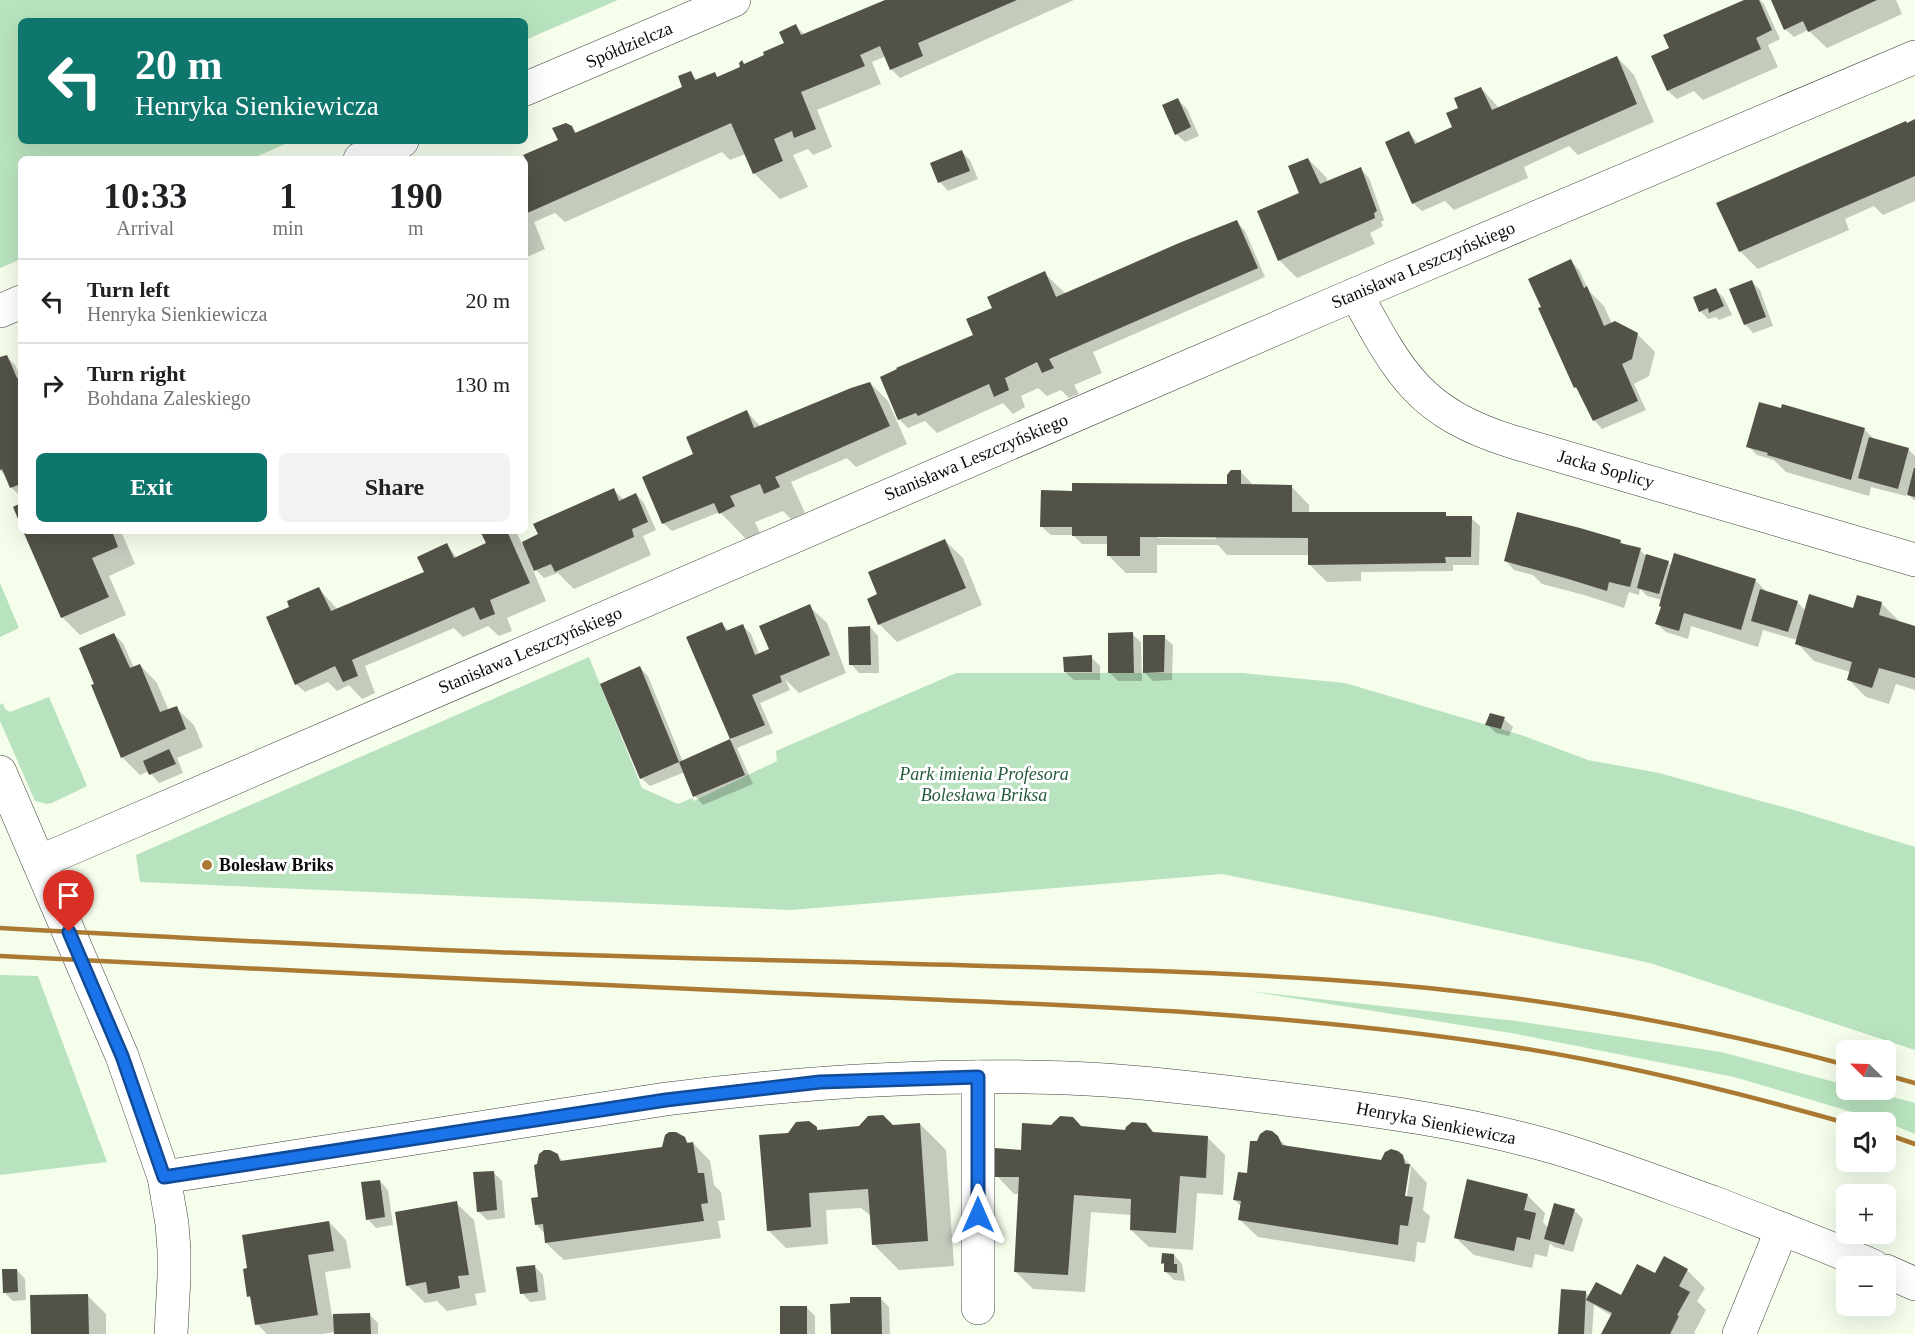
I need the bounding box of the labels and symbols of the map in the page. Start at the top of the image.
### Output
street label: Spółdzielcza [583,18,675,72]
street label: Stanisława Leszczyńskiego [1328,217,1518,313]
street label: Stanisława Leszczyńskiego [881,409,1071,505]
street label: Jacka Soplicy [1555,446,1657,492]
street label: Stanisława Leszczyńskiego [435,602,625,698]
park label: Park imienia Profesora Bolesława Briksa [898,764,1069,805]
place label: Bolesław Briks [219,855,334,875]
marker: Bolesław Briks [200,858,214,872]
pin [43,870,94,932]
north arrow [1836,1040,1896,1100]
street label: Henryka Sienkiewicza [1354,1098,1518,1148]
position arrow [946,1183,1010,1247]

